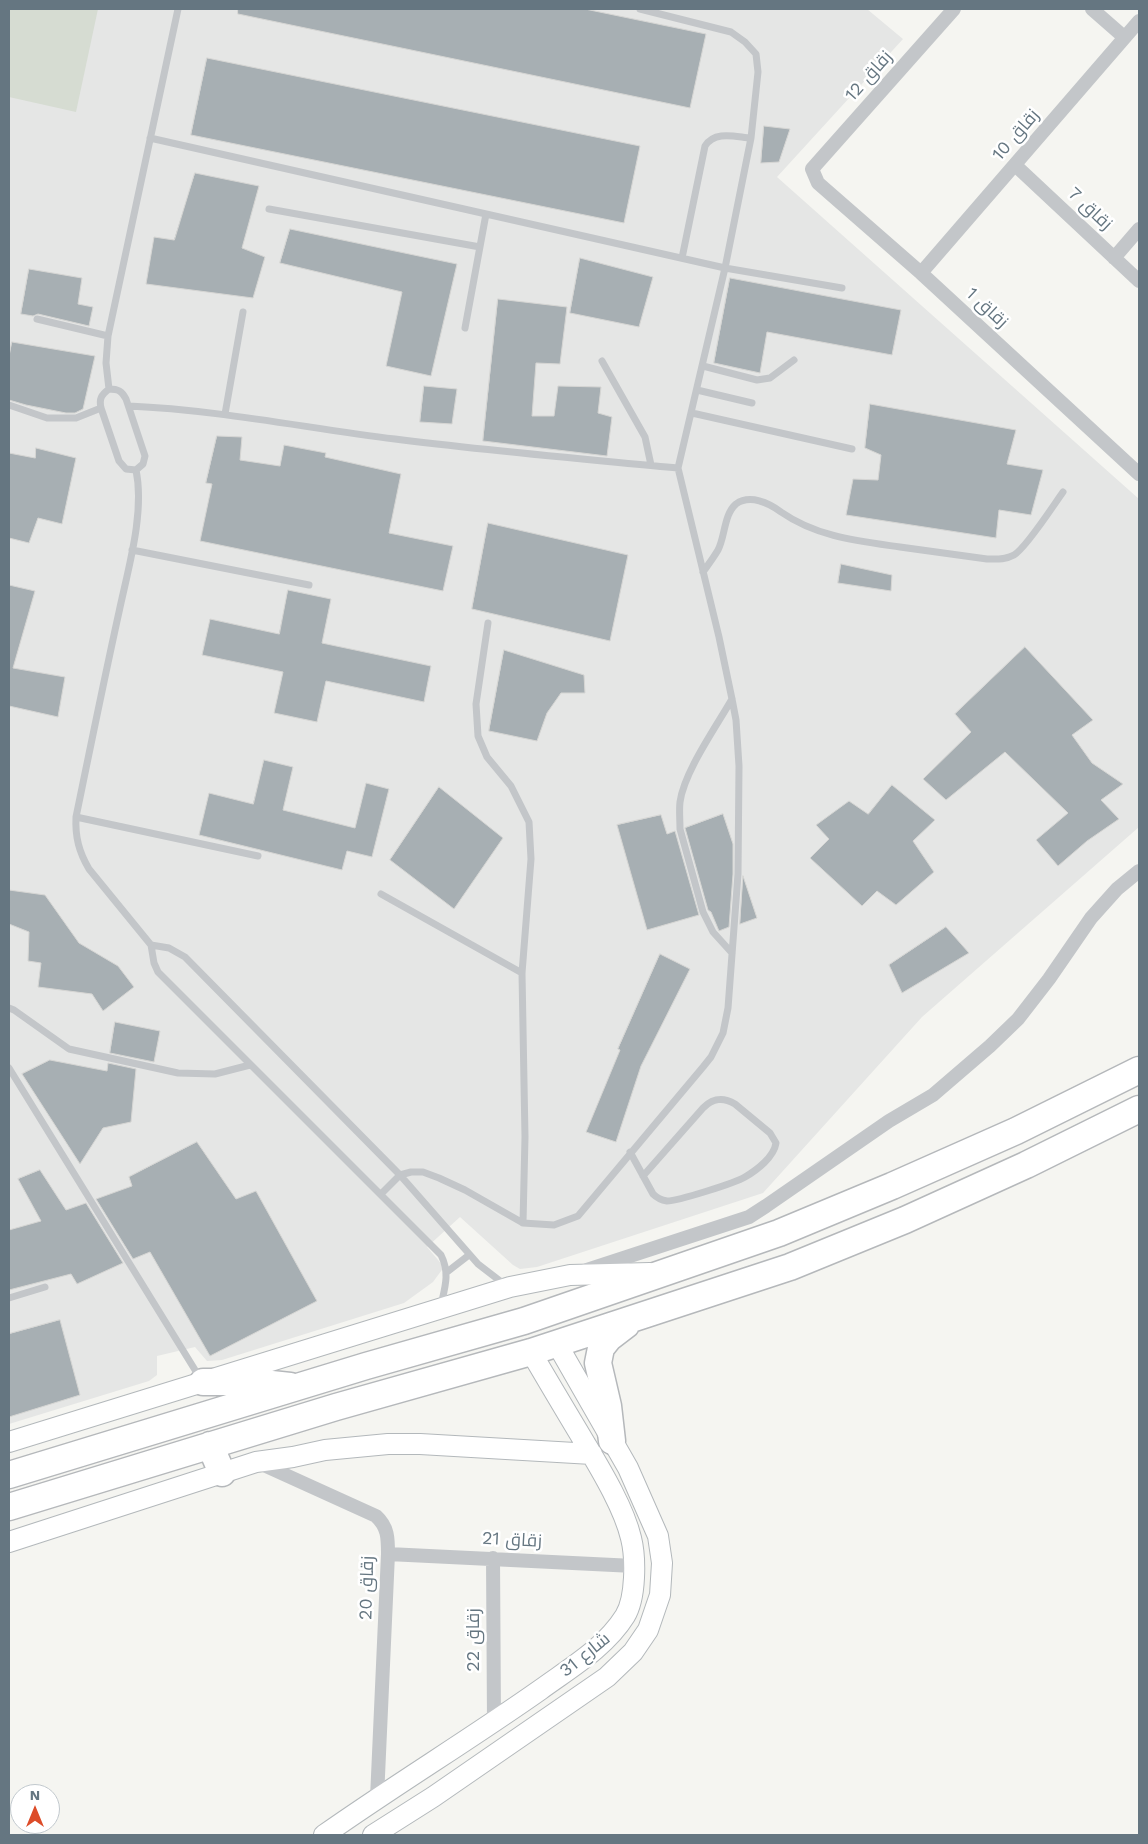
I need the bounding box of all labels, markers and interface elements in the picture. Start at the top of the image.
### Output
street label: زقاق 12 [841,46,897,106]
street label: زقاق 10 [988,105,1044,165]
street label: زقاق 7 [1063,183,1117,235]
street label: زقاق 1 [961,283,1013,333]
street label: زقاق 21 [481,1528,543,1552]
street label: زقاق 20 [355,1555,379,1621]
street label: زقاق 22 [463,1608,485,1672]
street label: شارع 31 [555,1628,615,1682]
north arrow [10,1784,60,1834]
text: N [30,1787,40,1803]

